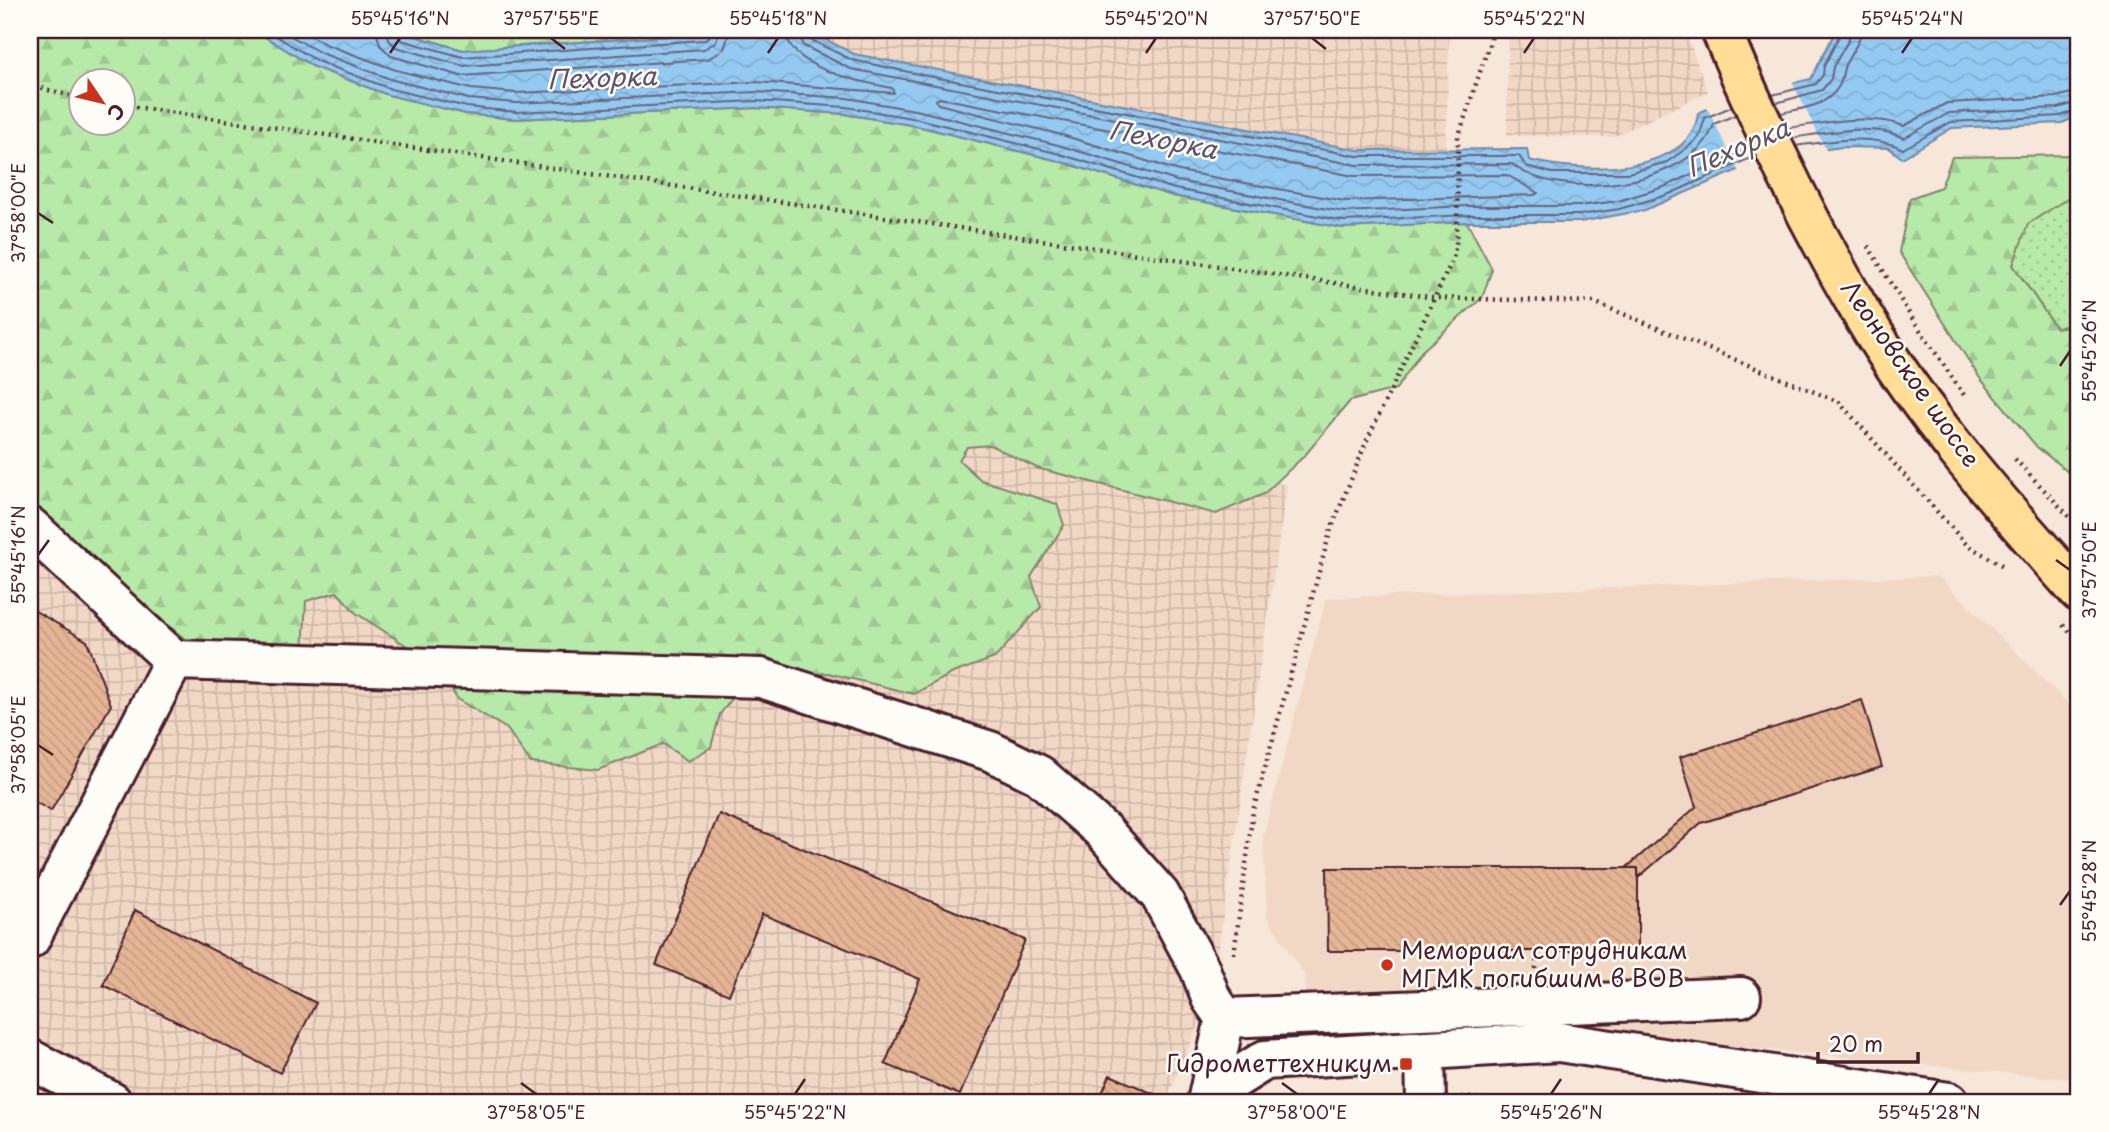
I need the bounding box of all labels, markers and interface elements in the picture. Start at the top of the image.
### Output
text: 55°45'16"N [350,4,450,31]
text: 37°57'55"E [503,4,599,31]
text: 55°45'18"N [729,4,827,31]
text: 55°45'20"N [1104,4,1208,31]
text: 37°57'50"E [1263,4,1361,31]
text: 55°45'22"N [1482,4,1586,31]
text: 55°45'24"N [1860,4,1964,31]
water label: Пехорка [547,55,658,98]
north arrow [66,66,136,136]
text: С [101,98,132,126]
water label: Пехорка [1680,107,1796,186]
water label: Пехорка [1106,109,1221,168]
text: 37°58'00"E [4,163,31,263]
street label: Леоновское шоссе [1833,272,1990,474]
text: 55°45'26"N [2075,299,2102,403]
text: 55°45'16"N [4,505,31,605]
text: 37°57'50"E [2075,521,2102,619]
text: 37°58'05"E [4,696,31,794]
text: 55°45'28"N [2075,839,2102,943]
place label: Мемориал сотрудникам МГМК погибшим в ВОВ [1401,931,1688,995]
marker: Мемориал сотрудникам МГМК погибшим в ВОВ [1379,957,1395,973]
scale bar [1818,1020,1918,1064]
text: 20 m [1829,1027,1883,1059]
place label: Гидрометтехникум [1166,1044,1392,1080]
marker: Гидрометтехникум [1398,1056,1414,1072]
text: 37°58'05"E [487,1098,585,1125]
text: 55°45'22"N [743,1098,847,1125]
text: 37°58'00"E [1247,1098,1347,1125]
text: 55°45'26"N [1499,1098,1603,1125]
text: 55°45'28"N [1877,1098,1981,1125]

